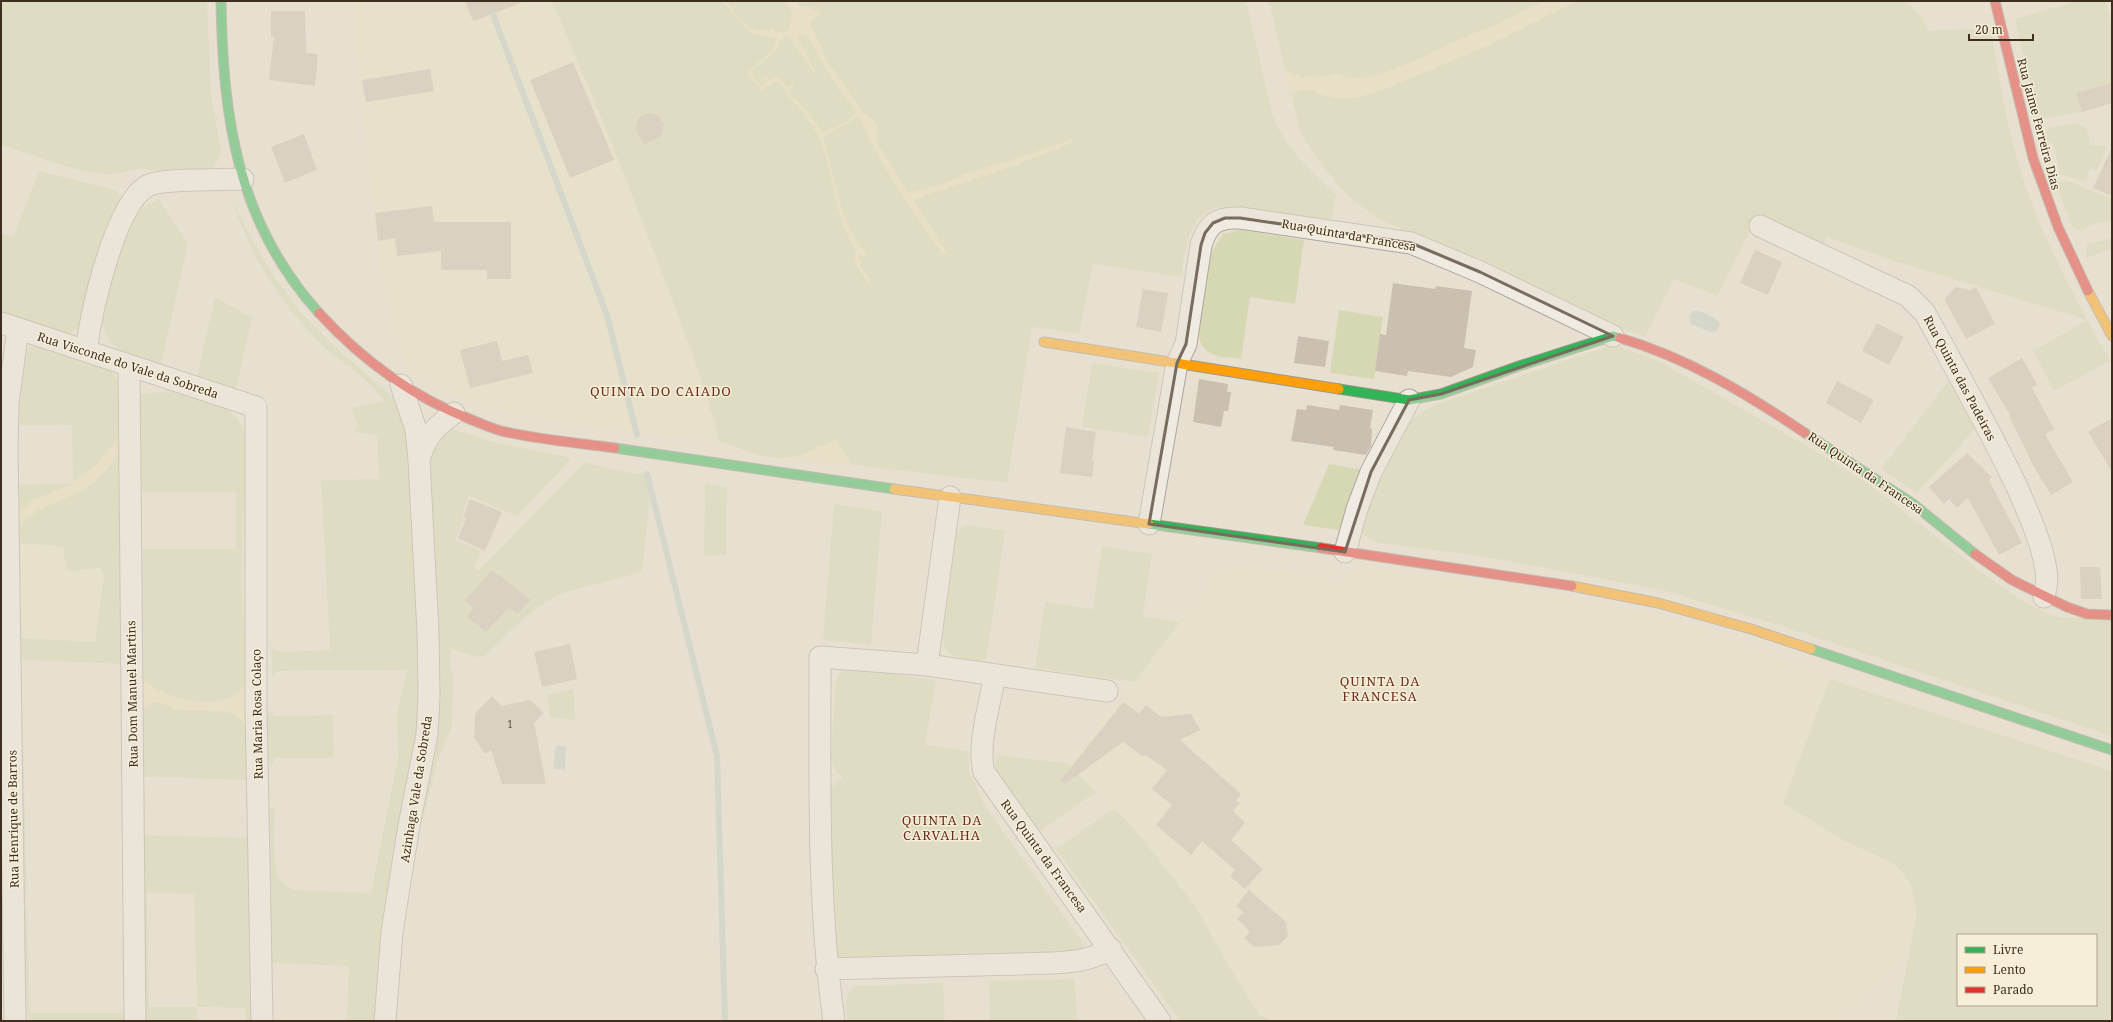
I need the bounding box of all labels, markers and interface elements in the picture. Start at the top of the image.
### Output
scale bar [1969,16,2033,42]
text: 20 m [1975,21,2003,38]
street label: Rua Jaime Ferreira Dias [2013,56,2065,192]
street label: Rua Quinta da Francesa [1280,215,1418,255]
street label: Rua Quinta das Padeiras [1920,312,2000,444]
street label: Rua Visconde do Vale da Sobreda [35,328,221,402]
district label: QUINTA DO CAIADO [590,382,732,400]
street label: Rua Quinta da Francesa [1805,428,1927,518]
street label: Rua Dom Manuel Martins [122,620,142,768]
street label: Rua Maria Rosa Colaço [247,649,267,779]
district label: QUINTA DA FRANCESA [1340,672,1420,705]
street label: Azinhaga Vale da Sobreda [396,714,436,864]
house number: 1 [507,717,513,731]
street label: Rua Henrique de Barros [3,750,23,888]
street label: Rua Quinta da Francesa [997,796,1091,916]
district label: QUINTA DA CARVALHA [902,811,982,844]
legend [1957,934,2097,1006]
text: Livre [1993,941,2023,958]
text: Lento [1993,961,2026,978]
text: Parado [1993,981,2034,998]

